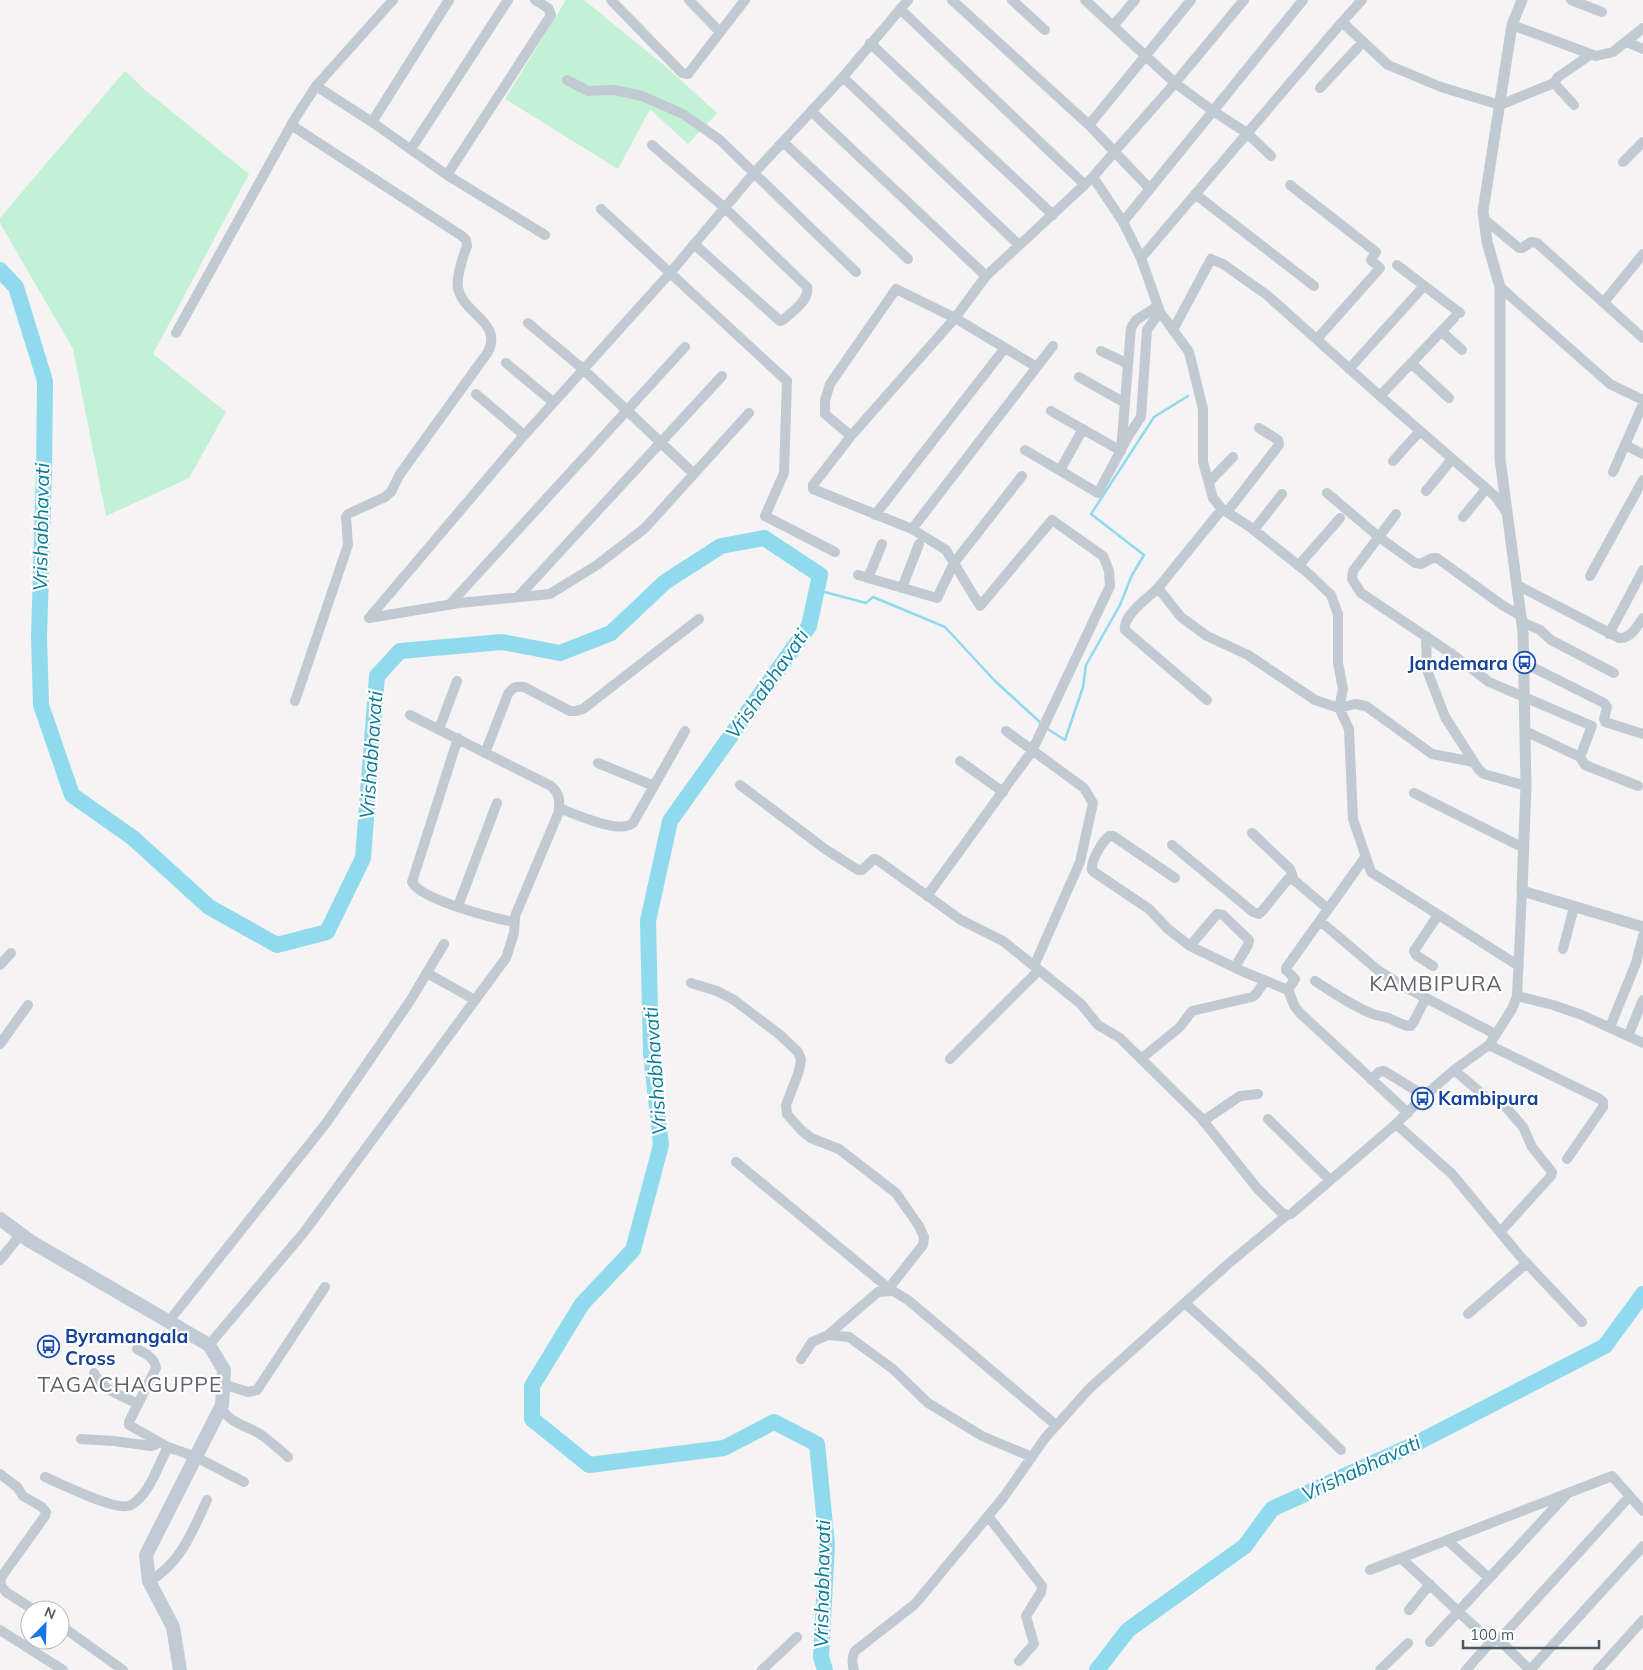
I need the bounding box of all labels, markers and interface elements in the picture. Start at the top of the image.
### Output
water label: Vrishabhavati [27,462,54,591]
water label: Vrishabhavati [720,624,814,743]
place label: Jandemara [1408,651,1508,675]
bus stop icon: Jandemara [1512,651,1536,675]
water label: Vrishabhavati [354,690,387,820]
district label: KAMBIPURA [1369,970,1503,996]
water label: Vrishabhavati [638,1006,671,1136]
bus stop icon: Kambipura [1410,1086,1434,1110]
place label: Kambipura [1438,1086,1539,1110]
place label: Byramangala Cross [65,1324,188,1370]
bus stop icon: Byramangala Cross [37,1335,61,1359]
district label: TAGACHAGUPPE [38,1371,222,1397]
water label: Vrishabhavati [1297,1429,1424,1506]
water label: Vrishabhavati [808,1519,835,1648]
north arrow [20,1600,70,1650]
text: N [42,1603,58,1623]
scale bar [1463,1618,1599,1650]
text: 100 m [1470,1625,1514,1644]

